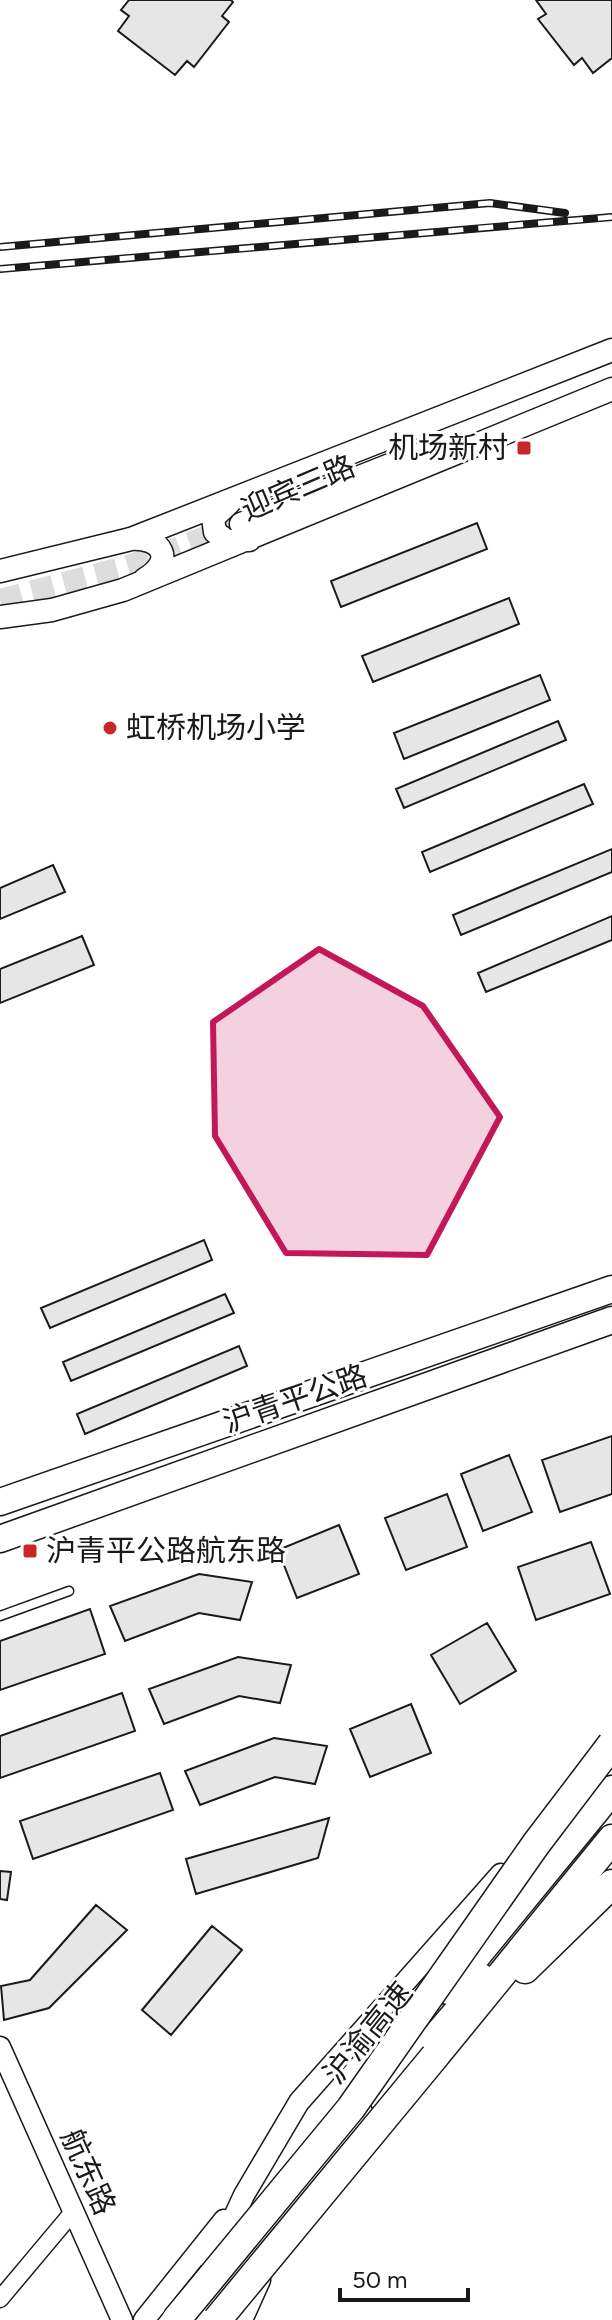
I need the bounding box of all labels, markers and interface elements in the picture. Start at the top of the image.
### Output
place label: 机场新村 [388,429,508,466]
marker: 机场新村 [515,439,533,457]
street label: 迎宾三路 [235,447,360,528]
place label: 虹桥机场小学 [126,709,306,746]
marker: 虹桥机场小学 [101,719,119,737]
street label: 沪青平公路 [218,1357,372,1440]
place label: 沪青平公路航东路 [46,1532,286,1569]
marker: 沪青平公路航东路 [21,1542,39,1560]
street label: 沪渝高速 [315,1974,420,2091]
street label: 航东路 [53,2123,124,2220]
scale bar [340,2252,468,2302]
text: 50 m [352,2265,408,2294]

